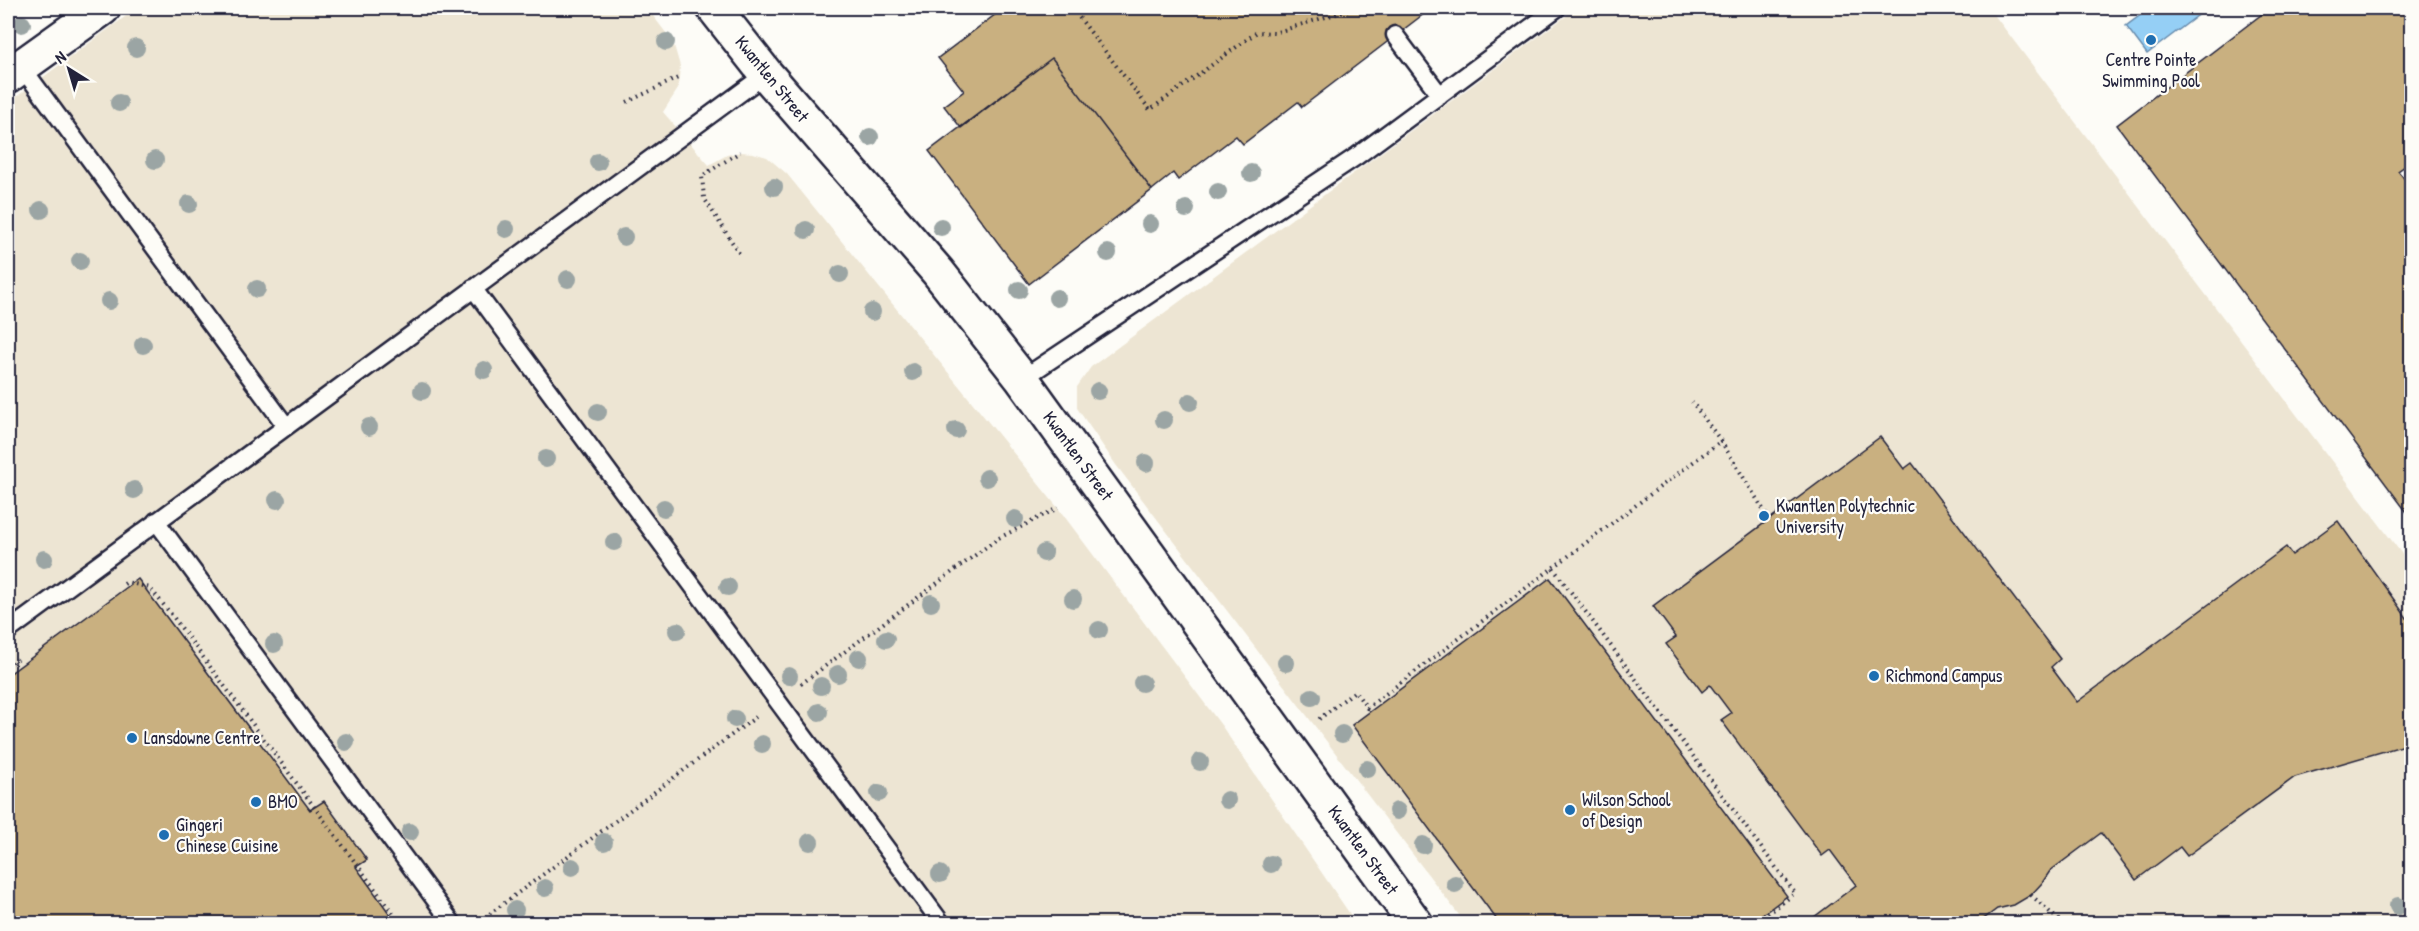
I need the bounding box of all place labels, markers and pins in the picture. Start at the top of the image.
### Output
marker: Centre Pointe Swimming Pool [2144,33,2158,47]
place label: Centre Pointe Swimming Pool [2102,47,2200,93]
place label: Kwantlen Polytechnic University [1776,493,1915,539]
marker: Kwantlen Polytechnic University [1757,509,1771,523]
place label: Richmond Campus [1886,663,2003,688]
marker: Richmond Campus [1867,669,1881,683]
place label: Lansdowne Centre [144,725,260,750]
marker: Lansdowne Centre [125,731,139,745]
place label: Wilson School of Design [1582,787,1671,833]
place label: BMO [268,789,298,814]
marker: BMO [249,795,263,809]
marker: Wilson School of Design [1563,803,1577,817]
place label: Gingeri Chinese Cuisine [176,812,278,858]
marker: Gingeri Chinese Cuisine [157,828,171,842]

